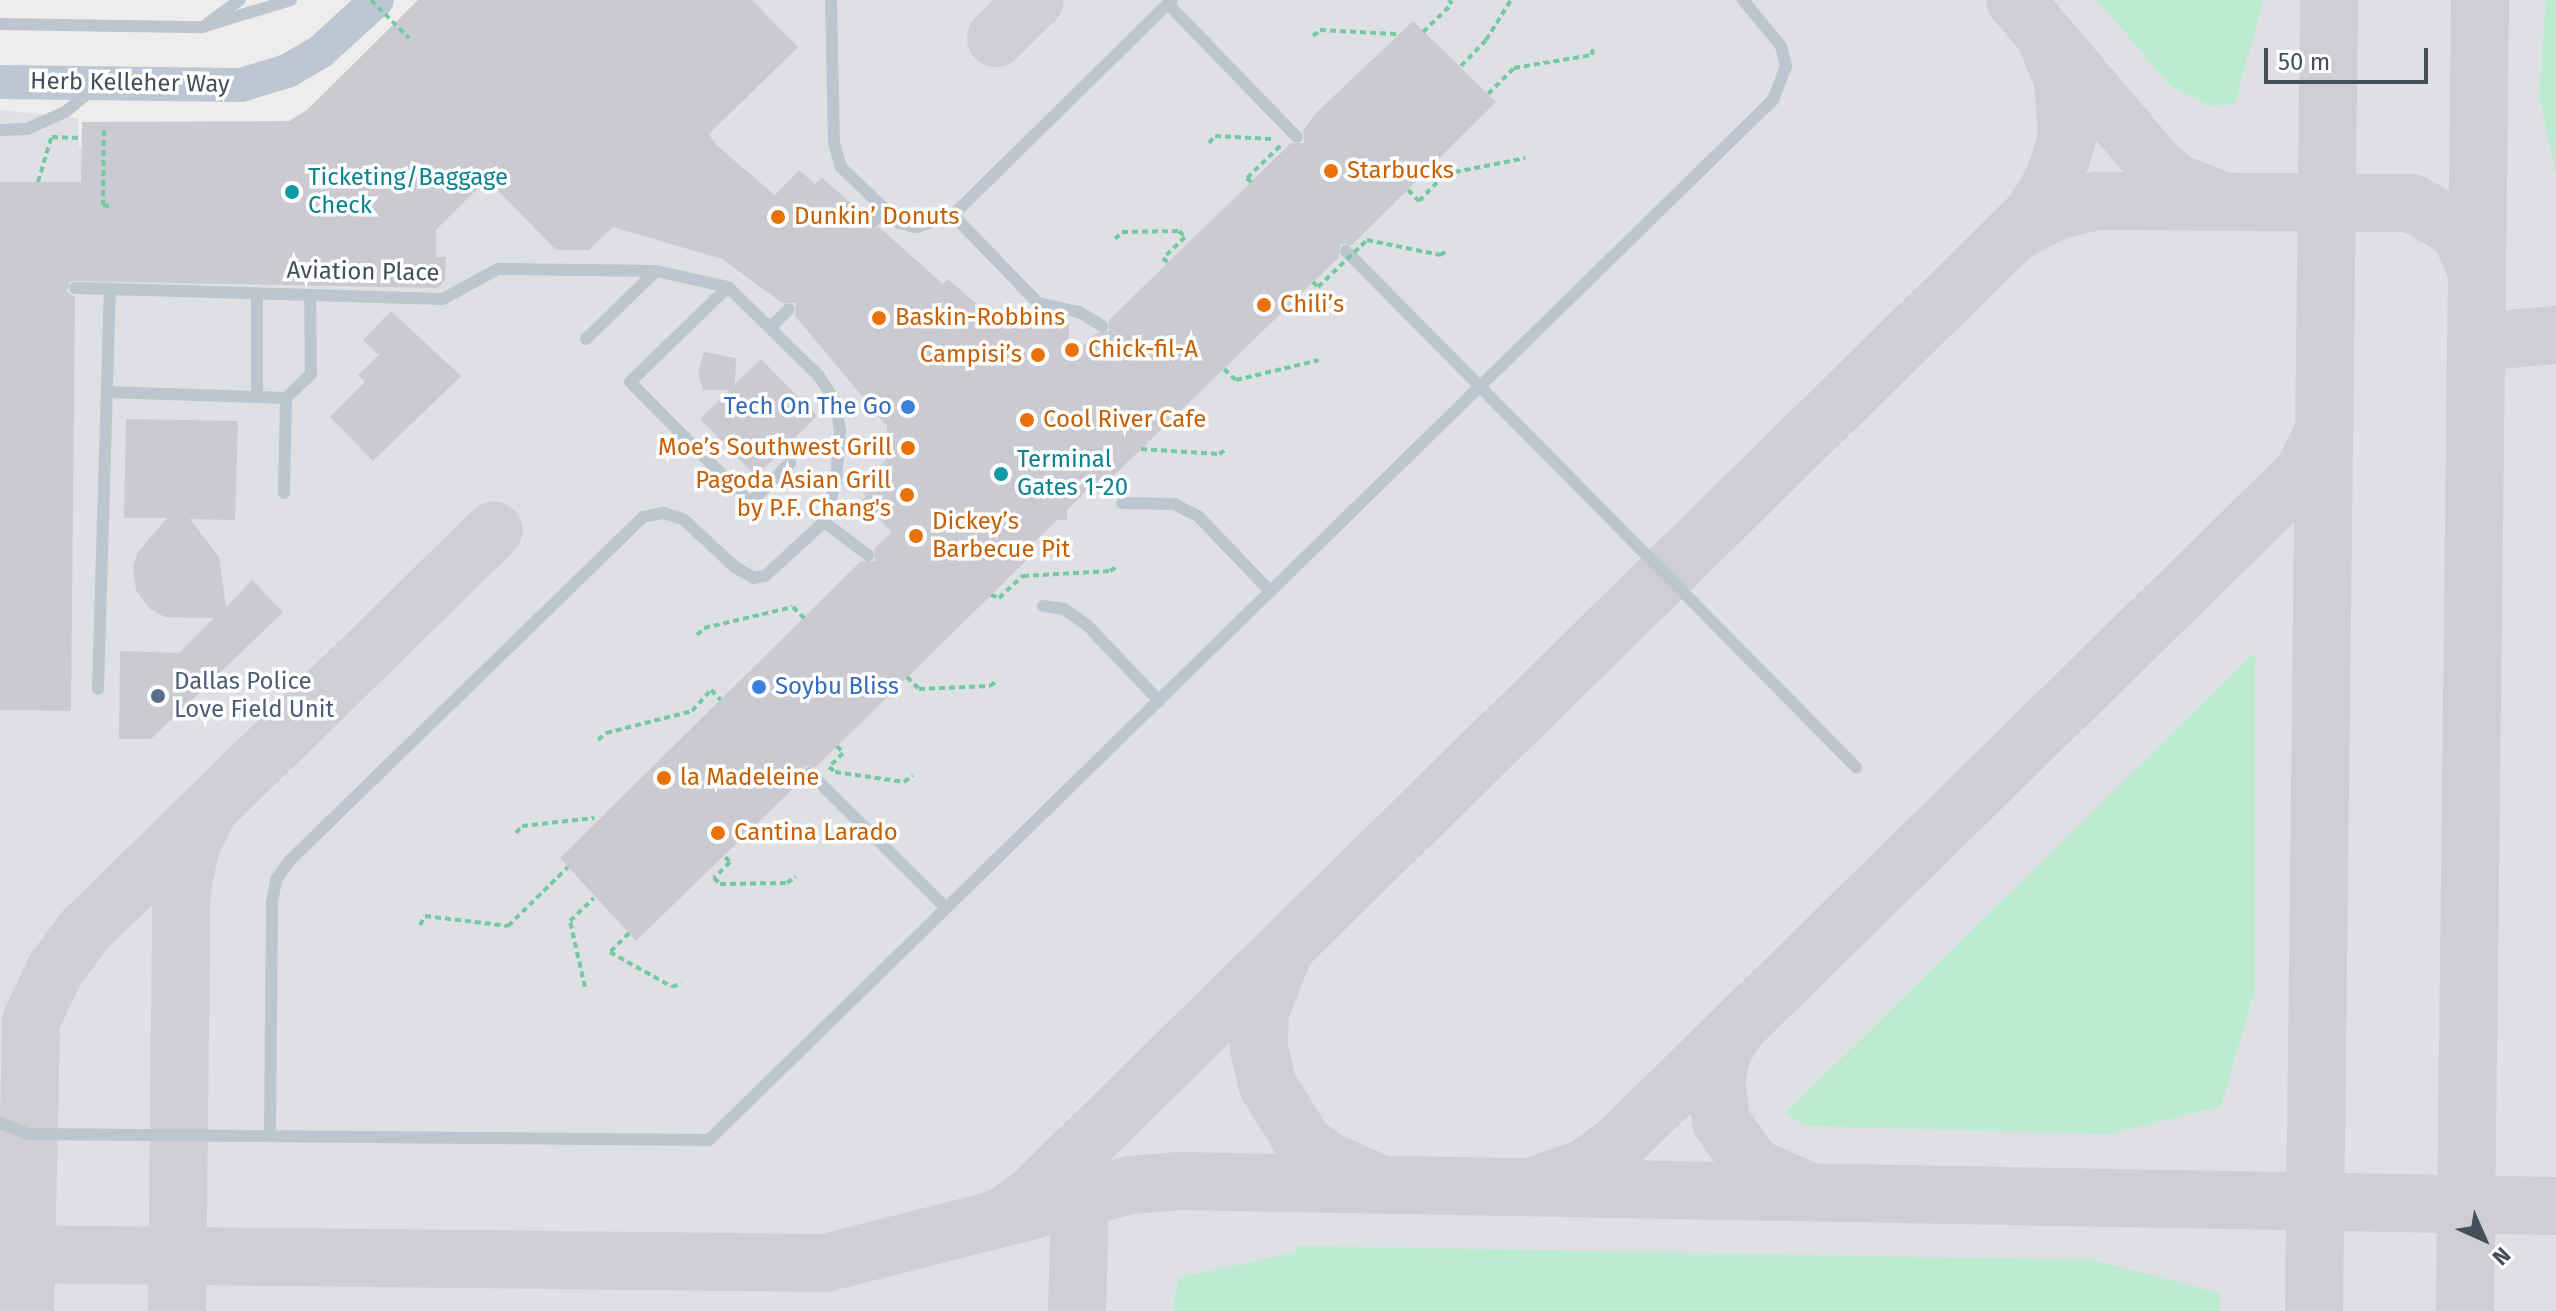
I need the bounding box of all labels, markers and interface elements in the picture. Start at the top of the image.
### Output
scale bar [2268,32,2432,82]
text: 50 m [2278,48,2330,76]
street label: Herb Kelleher Way [30,67,230,99]
place label: Starbucks [1347,157,1454,185]
marker: Starbucks [1322,162,1340,180]
place label: Ticketing/Baggage Check [308,164,508,220]
marker: Ticketing/Baggage Check [283,183,301,201]
place label: Dunkin’ Donuts [794,203,960,231]
marker: Dunkin’ Donuts [769,208,787,226]
street label: Aviation Place [286,256,440,288]
place label: Chili’s [1280,291,1344,319]
marker: Chili’s [1255,296,1273,314]
place label: Baskin-Robbins [895,304,1065,332]
marker: Baskin-Robbins [870,309,888,327]
place label: Chick-fil-A [1088,336,1198,364]
place label: Campisi’s [920,341,1022,369]
marker: Chick-fil-A [1063,341,1081,359]
marker: Campisi’s [1029,346,1047,364]
place label: Tech On The Go [724,393,892,421]
marker: Tech On The Go [899,398,917,416]
place label: Cool River Cafe [1043,406,1206,434]
marker: Cool River Cafe [1018,411,1036,429]
place label: Moe’s Southwest Grill [658,434,892,462]
marker: Moe’s Southwest Grill [899,439,917,457]
place label: Terminal Gates 1-20 [1017,446,1128,502]
marker: Terminal Gates 1-20 [992,465,1010,483]
place label: Pagoda Asian Grill by P.F. Chang's [695,467,891,523]
marker: Pagoda Asian Grill by P.F. Chang's [898,486,916,504]
place label: Dickey’s Barbecue Pit [932,508,1070,564]
marker: Dickey’s Barbecue Pit [907,527,925,545]
place label: Dallas Police Love Field Unit [174,668,334,724]
place label: Soybu Bliss [775,673,899,701]
marker: Soybu Bliss [750,678,768,696]
marker: Dallas Police Love Field Unit [149,687,167,705]
place label: la Madeleine [680,764,819,792]
marker: la Madeleine [655,769,673,787]
place label: Cantina Larado [734,819,898,847]
marker: Cantina Larado [709,824,727,842]
north arrow [2444,1199,2524,1279]
text: N [2487,1242,2516,1271]

